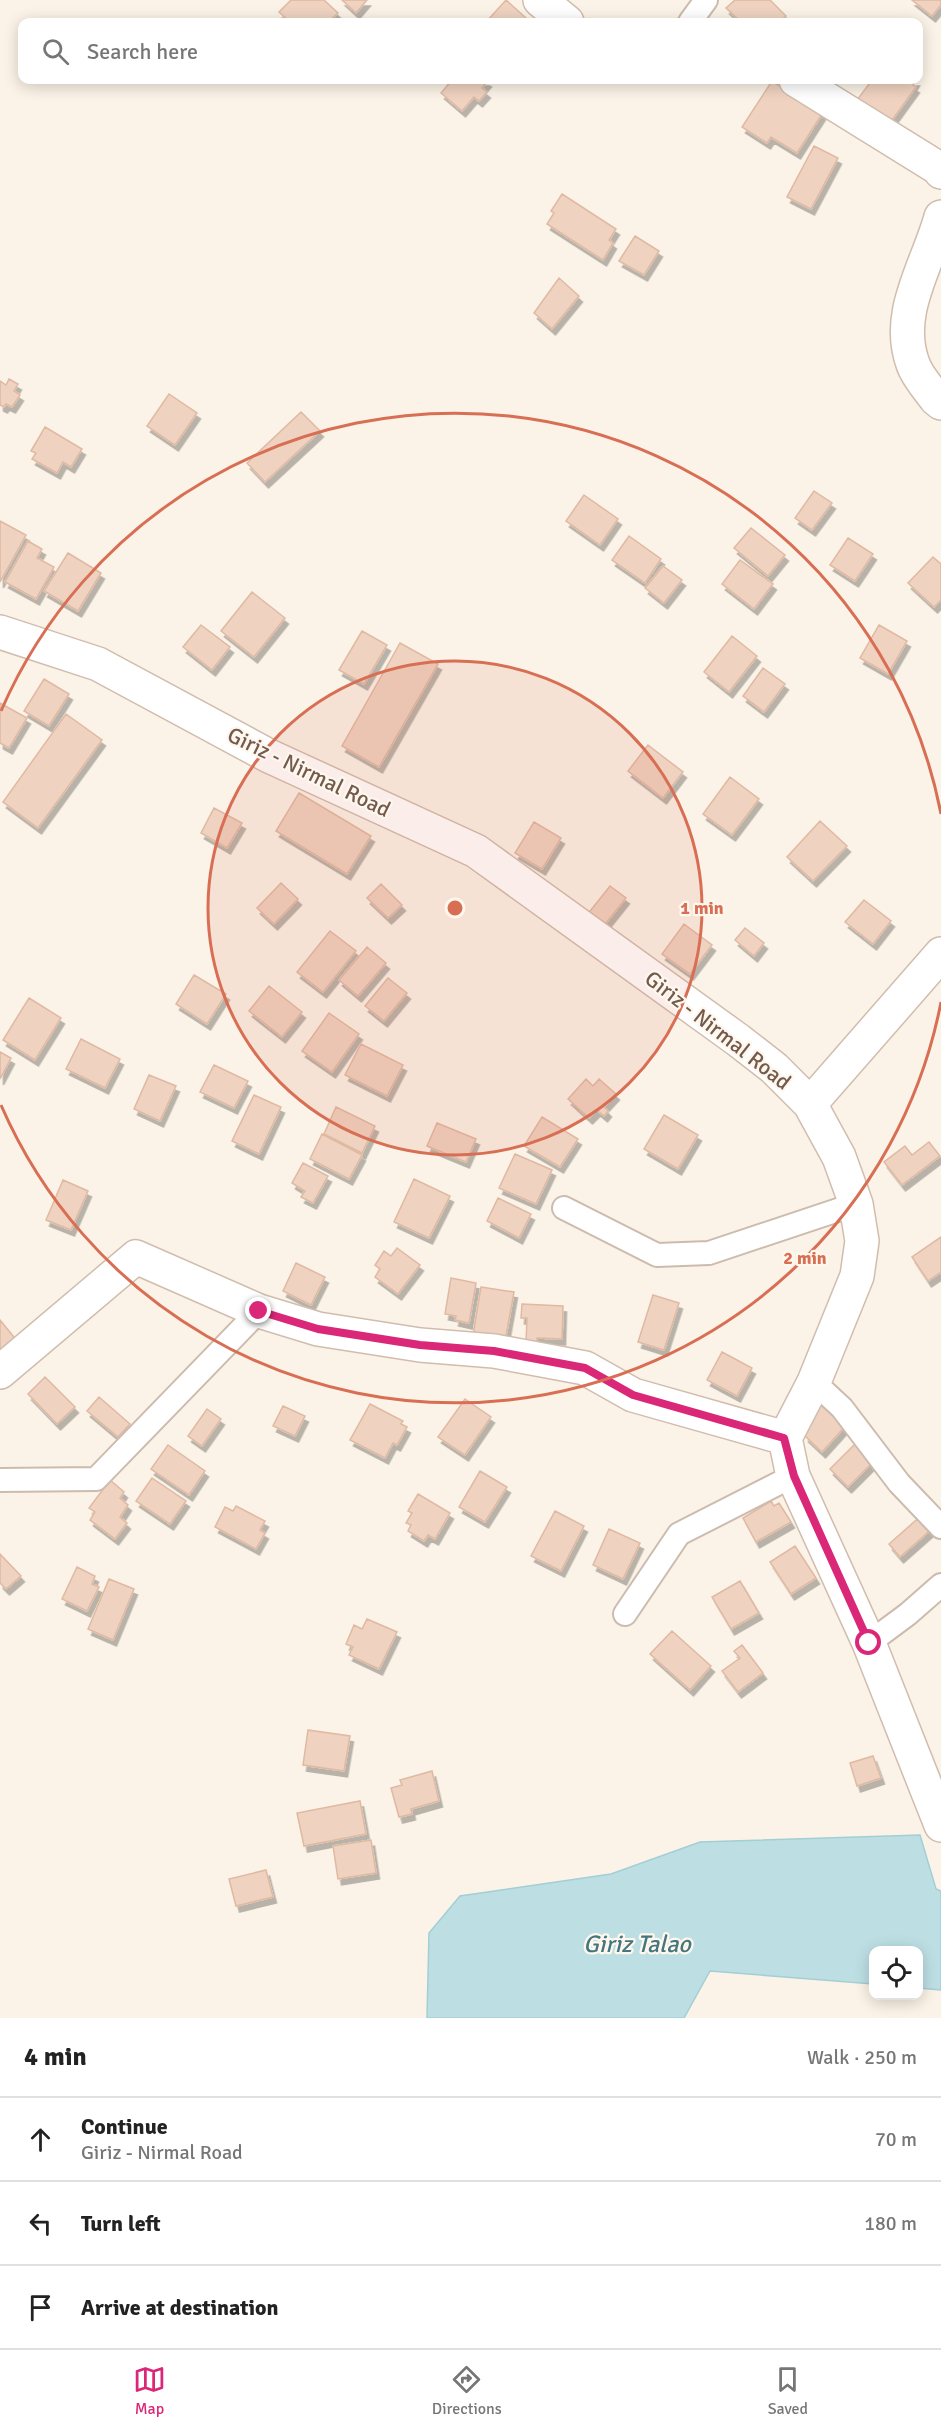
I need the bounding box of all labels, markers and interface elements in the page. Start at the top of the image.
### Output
search box [18,18,923,84]
icon: search [39,35,72,68]
text: Search here [87,38,198,65]
street label: Giriz - Nirmal Road [223,721,395,823]
text: 1 min [680,897,724,919]
centre of rings [445,898,465,918]
street label: Giriz - Nirmal Road [640,965,796,1095]
text: 2 min [783,1247,827,1269]
route end [245,1297,271,1323]
route start [855,1629,881,1655]
water label: Giriz Talao [583,1929,692,1959]
map controls [869,1946,923,2000]
button: locate [869,1946,923,2000]
text: 4 min [24,2041,87,2073]
text: Walk · 250 m [807,2045,917,2070]
text: Continue [81,2113,168,2140]
icon: ahead [24,2123,57,2156]
text: 70 m [875,2127,917,2152]
text: Giriz - Nirmal Road [81,2140,243,2165]
icon: left [24,2207,57,2240]
text: Turn left [81,2210,161,2237]
text: 180 m [864,2211,917,2236]
icon: arrive [24,2291,57,2324]
text: Arrive at destination [81,2294,278,2321]
tab: Map [133,2363,166,2419]
tab: Directions [432,2363,502,2419]
tab: Saved [768,2363,808,2419]

